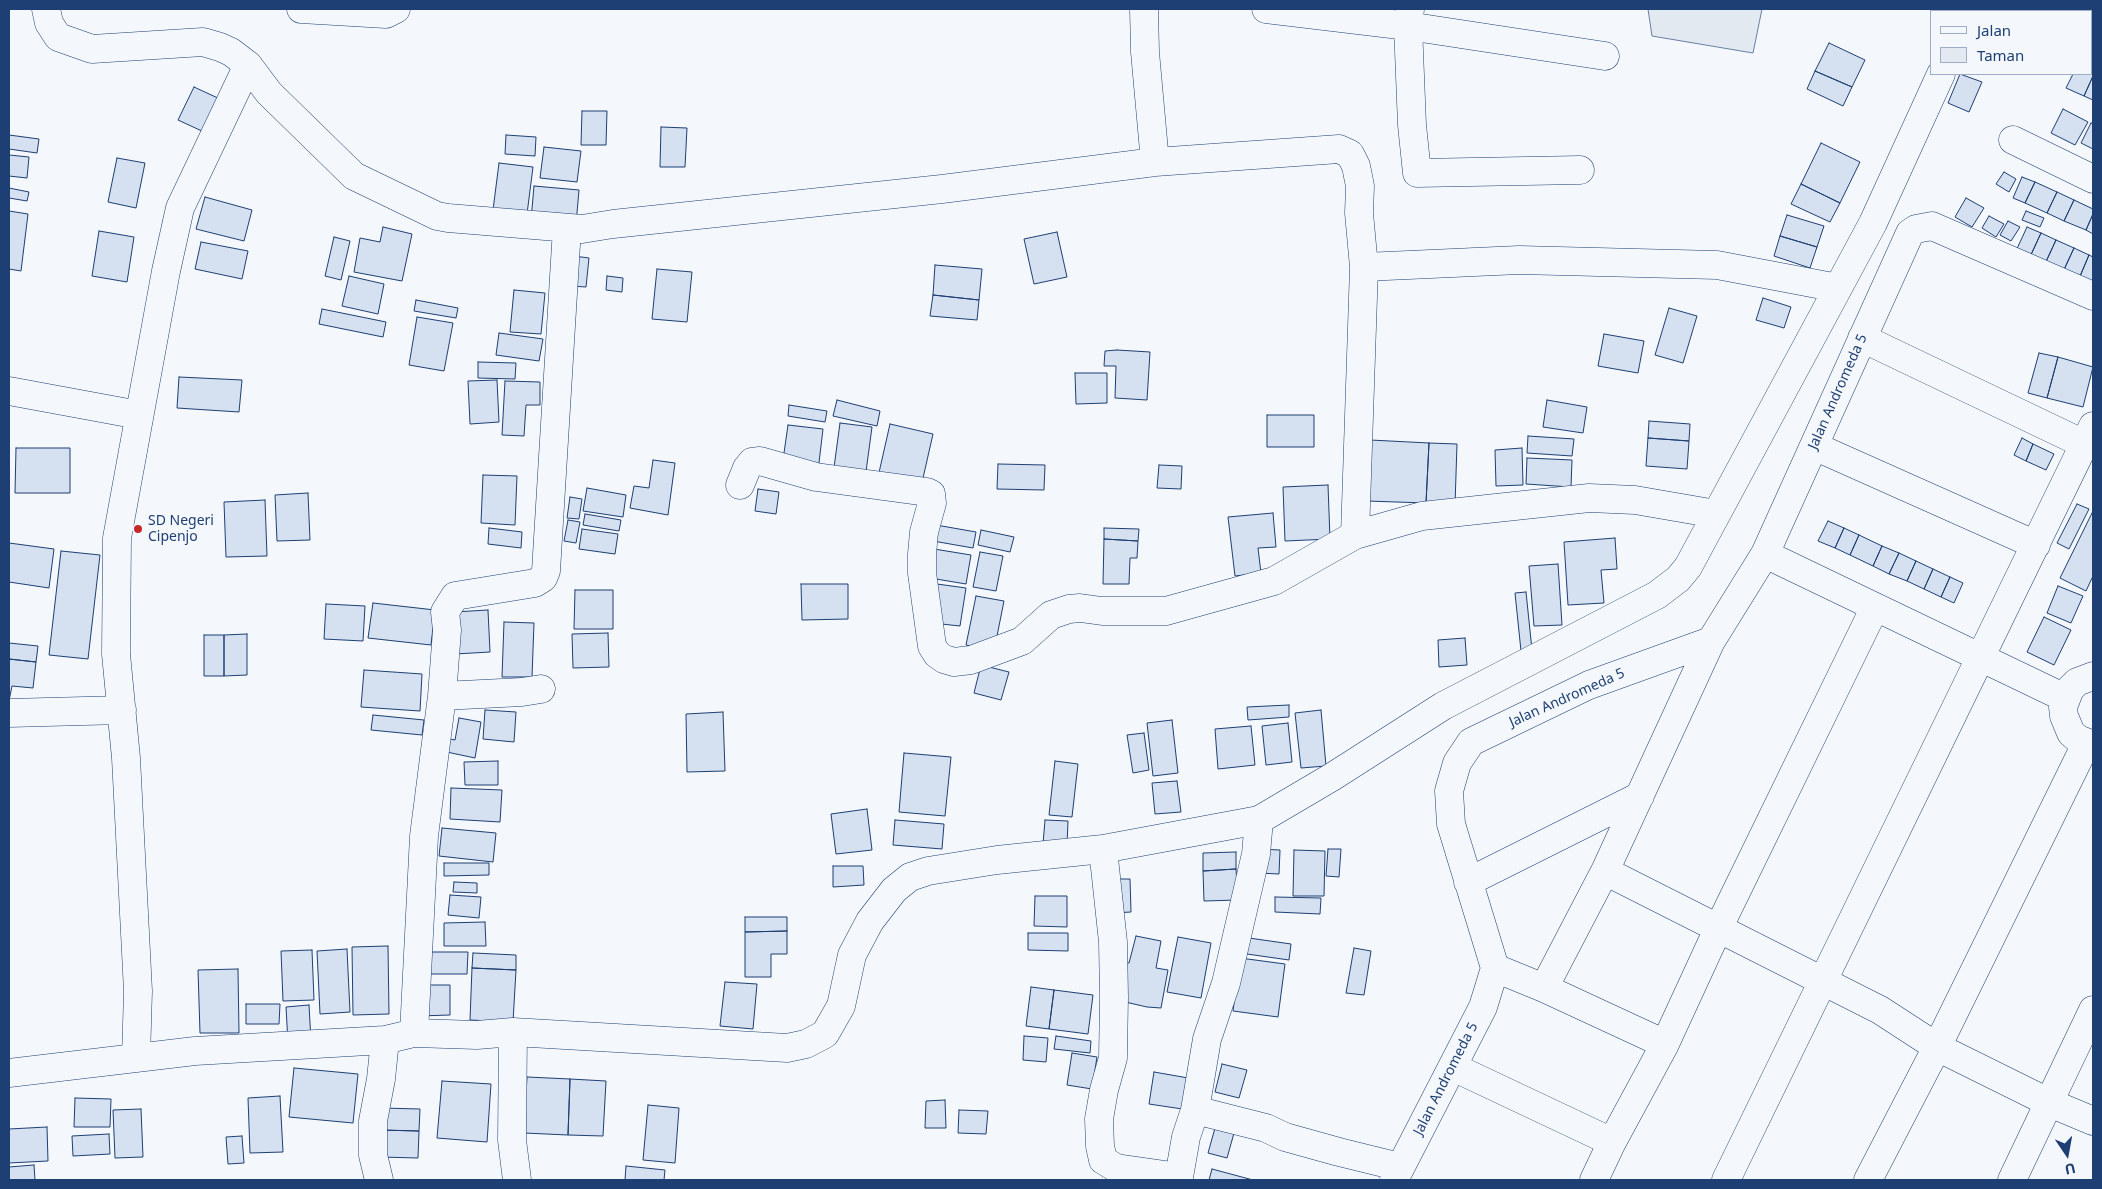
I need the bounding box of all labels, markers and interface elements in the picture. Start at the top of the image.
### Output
legend [1930,10,2092,75]
text: Jalan [1977,20,2011,40]
text: Taman [1977,45,2024,65]
street label: Jalan Andromeda 5 [1805,332,1871,452]
place label: SD Negeri Cipenjo [148,513,214,546]
marker: SD Negeri Cipenjo [132,523,144,535]
street label: Jalan Andromeda 5 [1507,665,1627,731]
street label: Jalan Andromeda 5 [1410,1020,1482,1138]
north arrow [2042,1129,2092,1179]
text: U [2063,1159,2077,1180]

